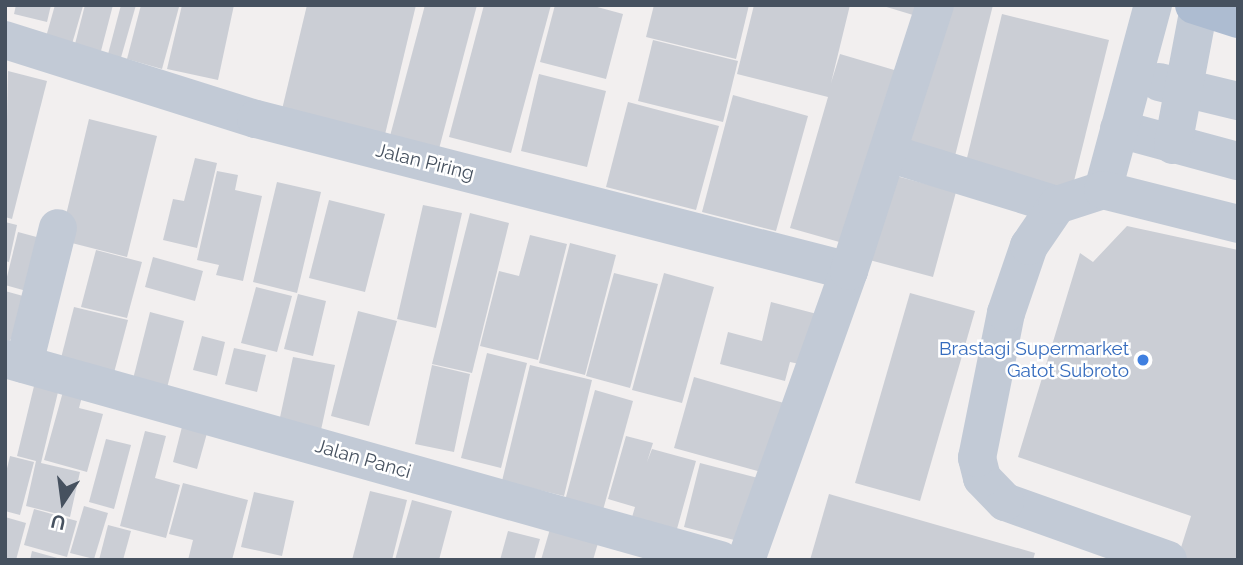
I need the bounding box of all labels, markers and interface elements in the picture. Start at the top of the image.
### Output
street label: Jalan Piring [374,139,476,185]
place label: Brastagi Supermarket Gatot Subroto [939,338,1129,382]
marker: Brastagi Supermarket Gatot Subroto [1135,352,1151,368]
street label: Jalan Panci [313,434,413,484]
north arrow [28,467,98,537]
text: U [49,510,68,535]

